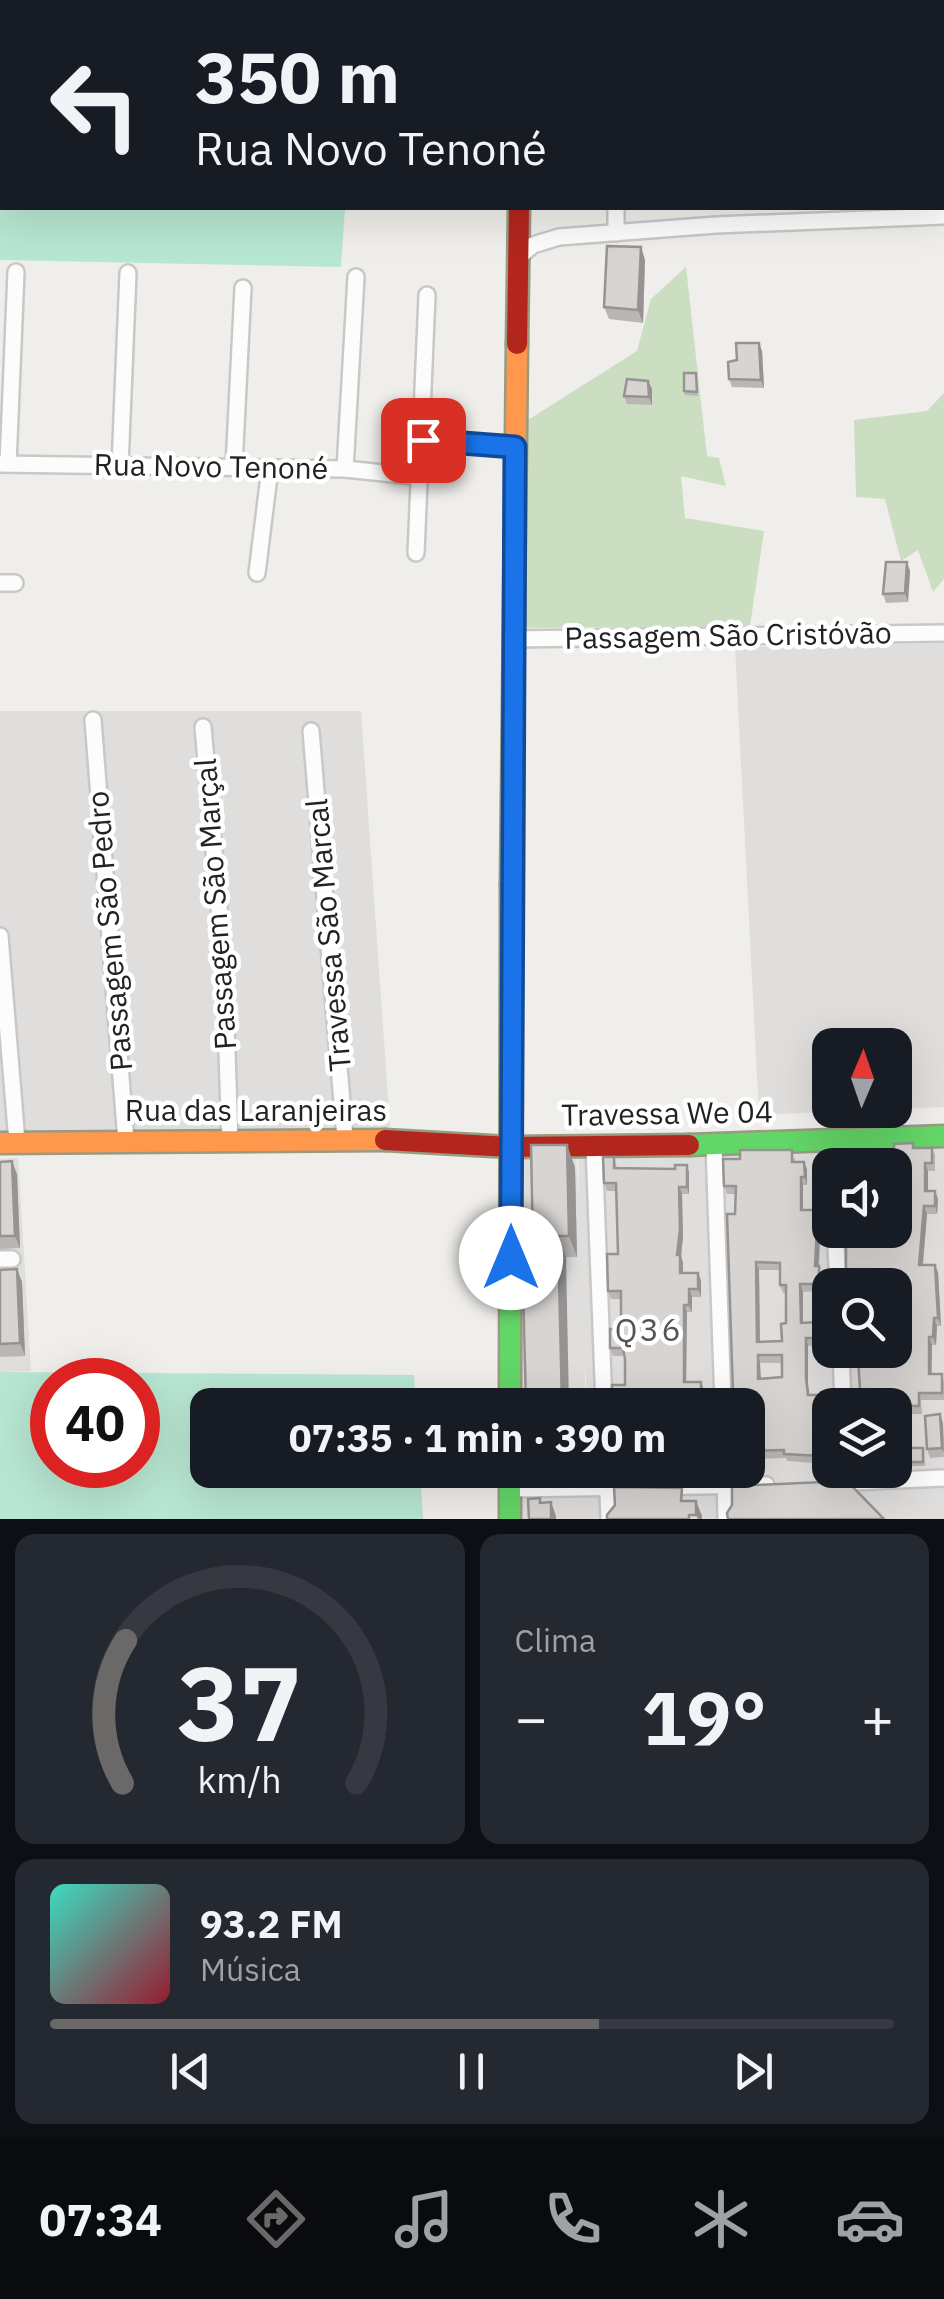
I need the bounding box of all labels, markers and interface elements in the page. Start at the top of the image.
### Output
text: 350 m [195,31,400,122]
icon: left [30,40,160,170]
text: Rua Novo Tenoné [195,119,547,177]
pin [381,398,466,483]
icon: arrive [396,413,451,468]
street label: Rua Novo Tenoné [93,444,329,487]
street label: Passagem São Cristóvão [564,612,892,657]
street label: Passagem São Marçal [185,757,244,1051]
street label: Passagem São Pedro [77,790,140,1073]
street label: Travessa São Marcal [296,797,359,1073]
north arrow [812,1028,912,1128]
map controls [812,1028,912,1488]
street label: Rua das Laranjeiras [125,1090,387,1129]
street label: Travessa We 04 [561,1091,773,1134]
button: sound [812,1148,912,1248]
position arrow [459,1206,563,1310]
button: search [812,1268,912,1368]
district label: Q36 [615,1308,683,1350]
speed limit sign: 40 [30,1358,160,1488]
button: layers [812,1388,912,1488]
text: 07:35 · 1 min · 390 m [289,1413,666,1462]
text: Clima [515,1619,596,1661]
text: 37 [177,1634,302,1770]
text: 19° [642,1668,767,1766]
text: − [515,1682,548,1753]
text: + [861,1682,894,1753]
text: km/h [198,1756,282,1803]
text: 93.2 FM [200,1899,343,1948]
text: Música [200,1948,301,1990]
icon: previous [163,2044,218,2099]
icon: pause [444,2044,499,2099]
icon: next [726,2044,781,2099]
icon: directions [241,2184,311,2254]
icon: music [389,2184,459,2254]
icon: phone [538,2184,608,2254]
icon: climate [686,2184,756,2254]
icon: car [835,2184,905,2254]
text: 07:34 [39,2190,162,2248]

